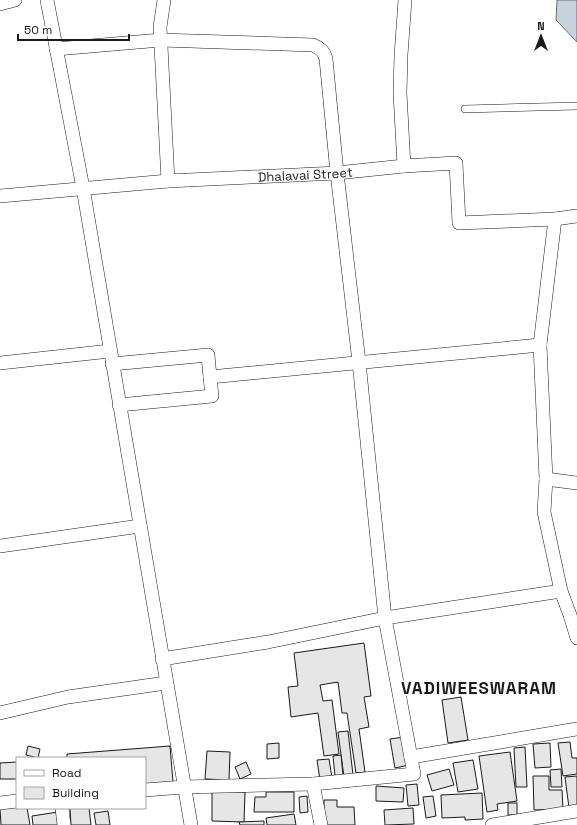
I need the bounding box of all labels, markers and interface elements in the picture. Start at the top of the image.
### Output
scale bar [18,16,129,42]
north arrow [521,16,561,56]
text: N [537,19,545,33]
text: 50 m [24,22,52,38]
street label: Dhalavai Street [257,163,354,186]
district label: VADIWEESWARAM [401,677,557,699]
legend [16,757,146,809]
text: Road [52,765,81,781]
text: Building [52,785,99,801]

